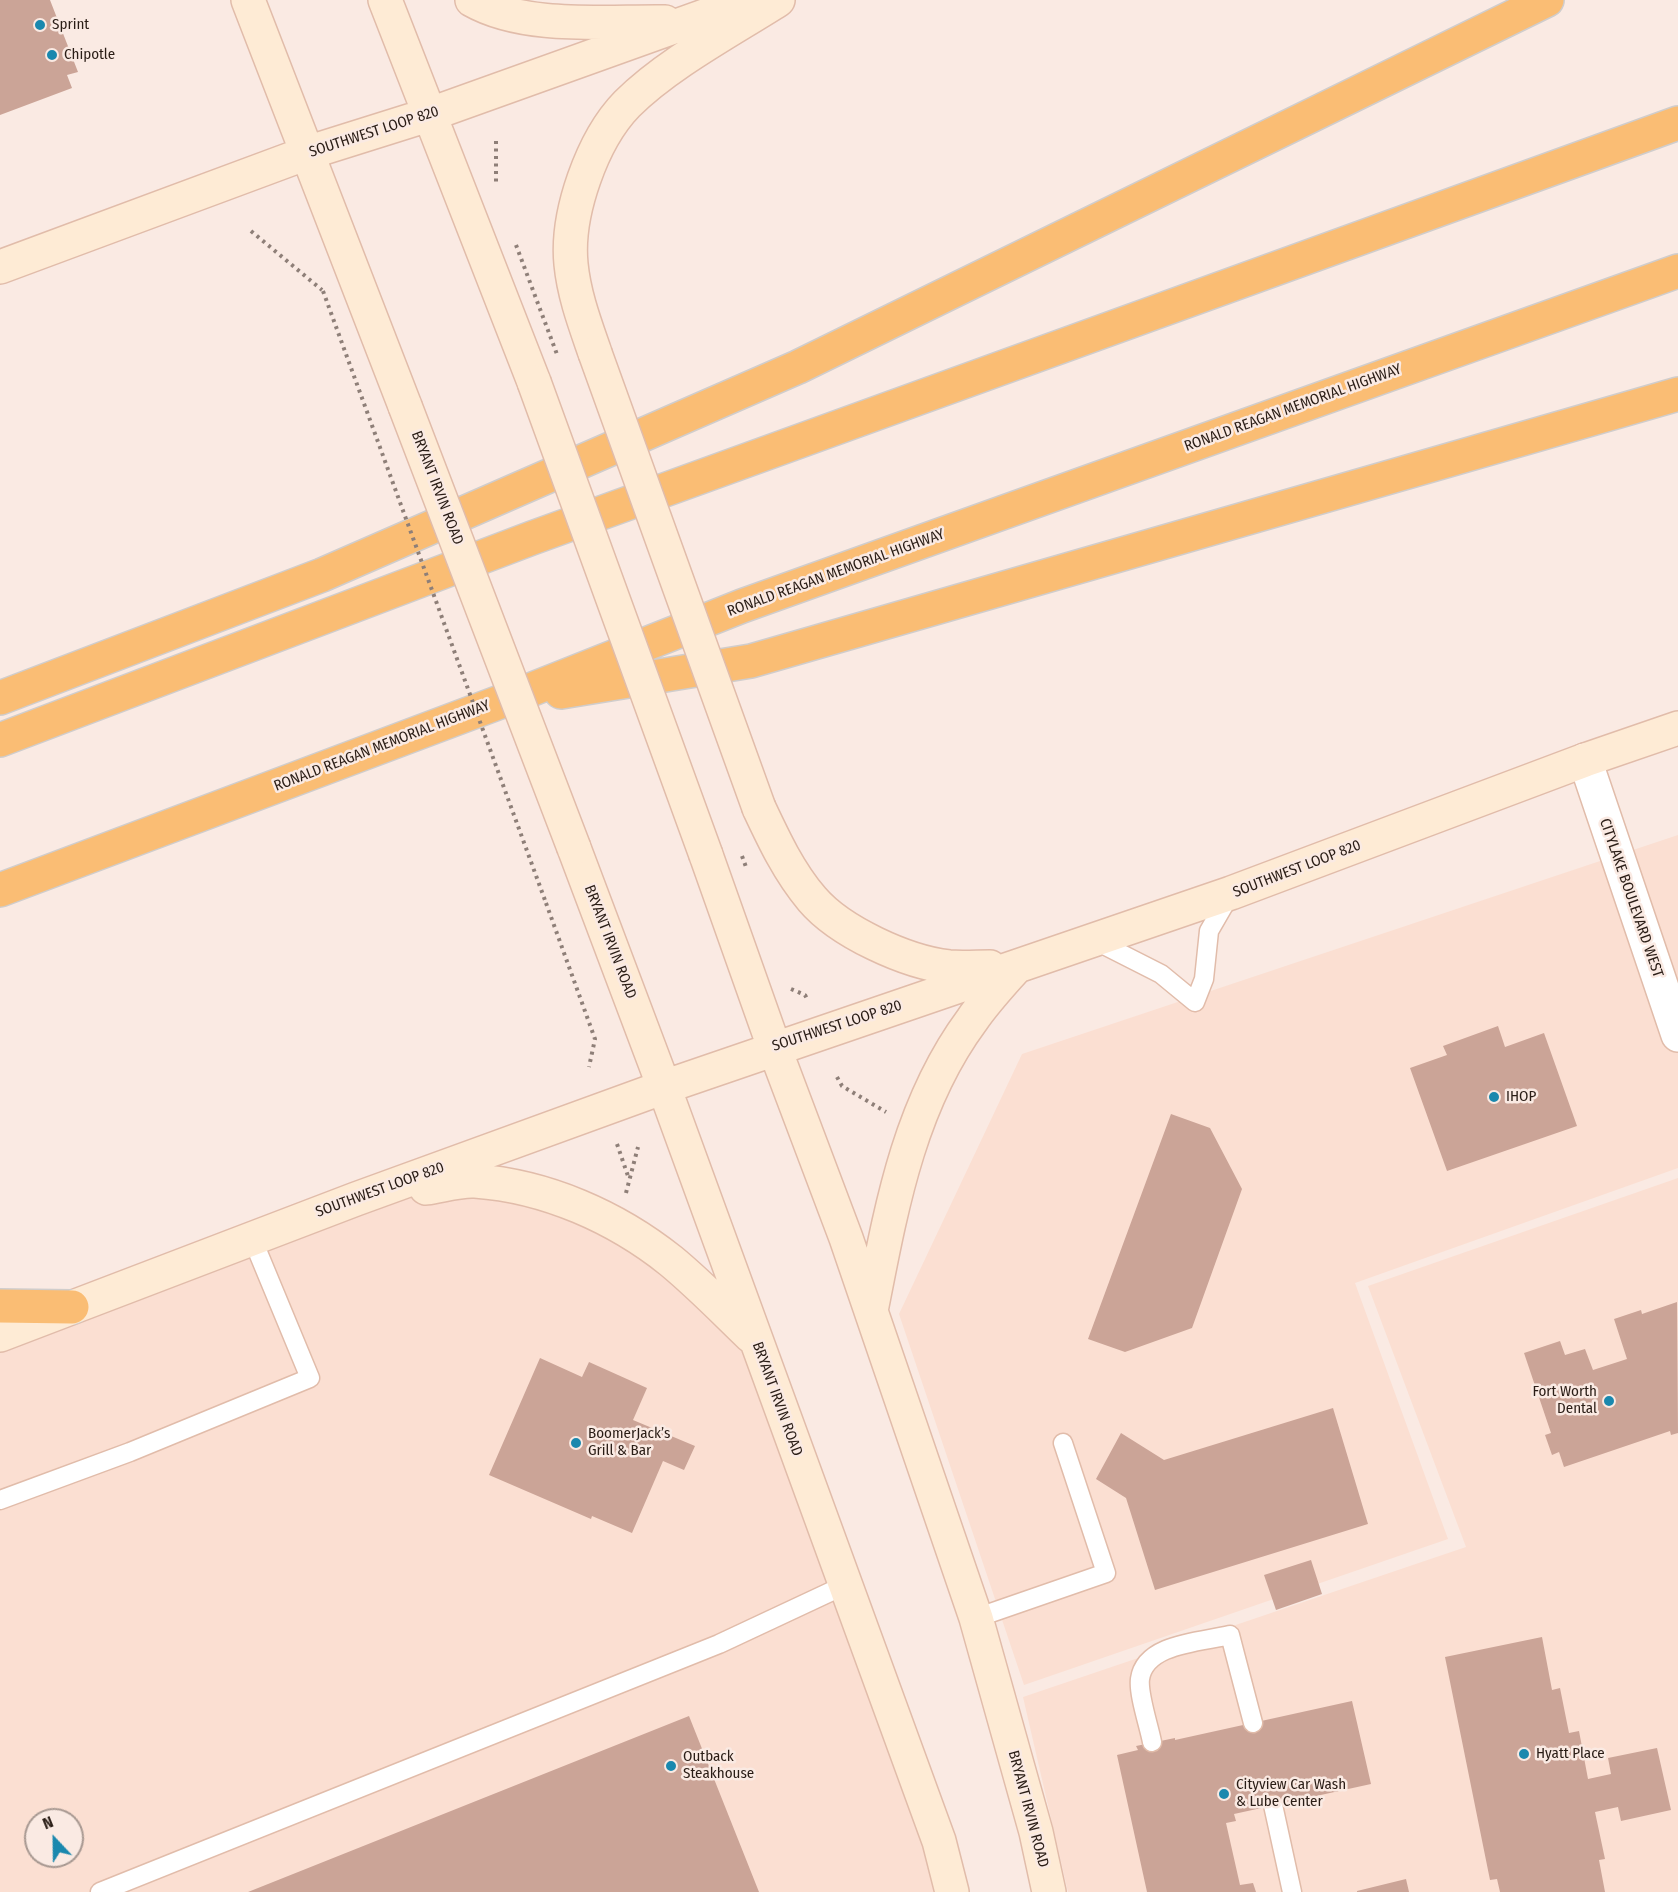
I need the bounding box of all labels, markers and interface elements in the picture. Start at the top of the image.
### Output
place label: Sprint [52,16,89,34]
marker: Sprint [33,18,47,32]
place label: Chipotle [64,46,115,64]
marker: Chipotle [45,48,59,62]
street label: SOUTHWEST LOOP 820 [307,103,441,161]
street label: RONALD REAGAN MEMORIAL HIGHWAY [1182,360,1404,456]
street label: BRYANT IRVIN ROAD [407,429,467,547]
street label: RONALD REAGAN MEMORIAL HIGHWAY [725,525,947,621]
street label: RONALD REAGAN MEMORIAL HIGHWAY [272,696,492,796]
street label: CITYLAKE BOULEVARD WEST [1595,816,1667,980]
street label: SOUTHWEST LOOP 820 [1231,836,1363,902]
street label: BRYANT IRVIN ROAD [580,883,640,1001]
street label: SOUTHWEST LOOP 820 [770,997,904,1055]
place label: IHOP [1506,1088,1536,1106]
marker: IHOP [1487,1090,1501,1104]
street label: SOUTHWEST LOOP 820 [313,1158,447,1222]
street label: BRYANT IRVIN ROAD [748,1339,806,1459]
place label: Fort Worth Dental [1532,1383,1597,1418]
marker: Fort Worth Dental [1602,1394,1616,1408]
place label: BoomerJack’s Grill & Bar [588,1425,670,1460]
marker: BoomerJack’s Grill & Bar [569,1436,583,1450]
place label: Hyatt Place [1536,1745,1605,1763]
marker: Hyatt Place [1517,1747,1531,1761]
place label: Outback Steakhouse [683,1748,754,1783]
street label: BRYANT IRVIN ROAD [1004,1749,1052,1869]
marker: Outback Steakhouse [664,1759,678,1773]
place label: Cityview Car Wash & Lube Center [1236,1776,1346,1811]
marker: Cityview Car Wash & Lube Center [1217,1787,1231,1801]
north arrow [24,1808,84,1868]
text: N [40,1812,56,1833]

